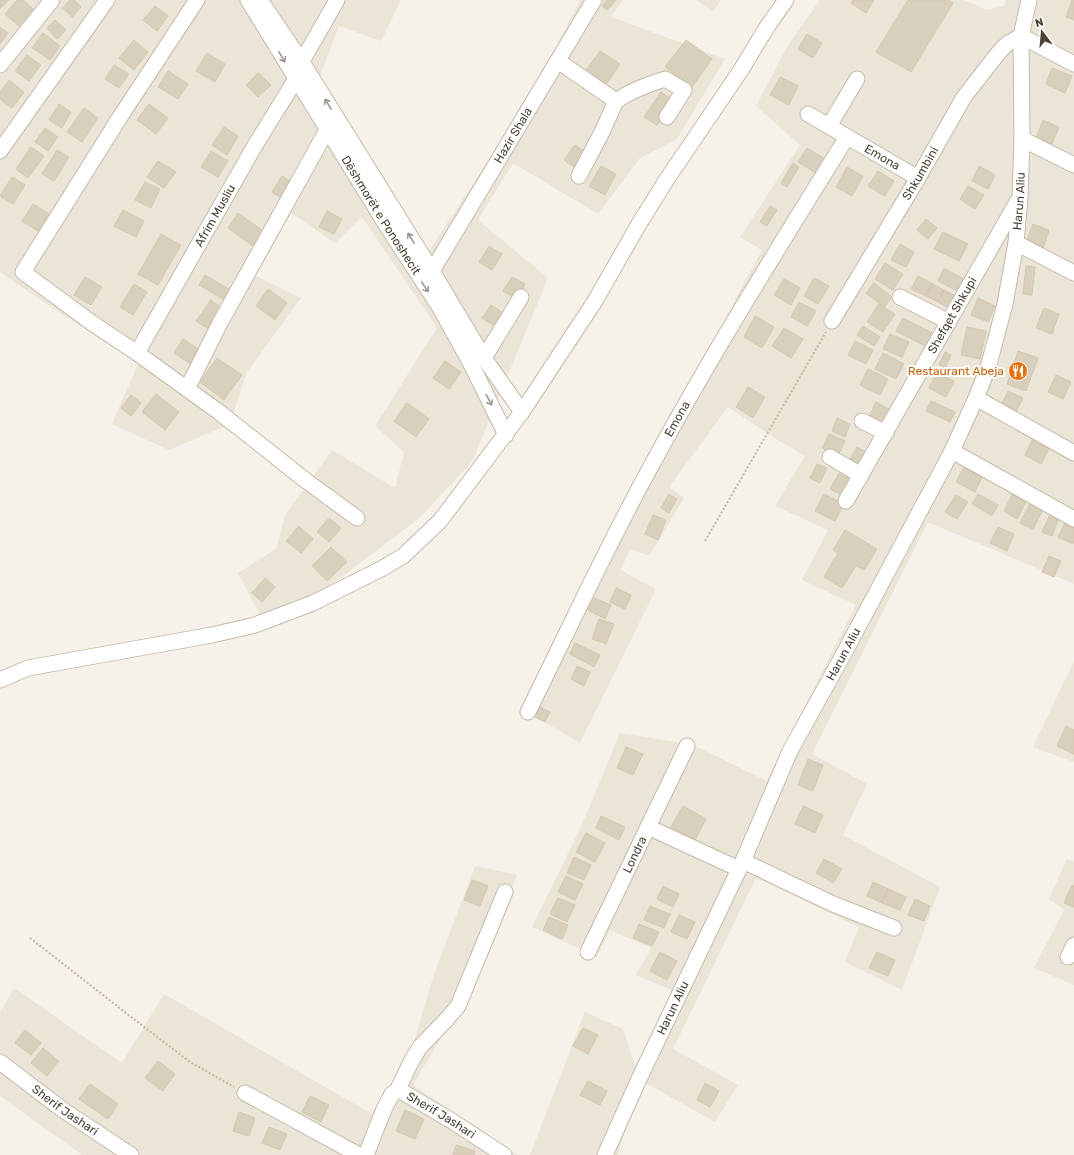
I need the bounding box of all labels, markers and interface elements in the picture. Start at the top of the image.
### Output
north arrow [1022,12,1062,52]
text: N [1034,16,1045,30]
one-way arrow [279,51,287,63]
one-way arrow [323,98,331,110]
street label: Hazir Shala [491,105,535,166]
street label: Emona [862,141,903,173]
street label: Shkumbini [899,144,941,203]
street label: Dëshmorët e Ponoshecit [338,153,424,277]
street label: Harun Aliu [1010,172,1028,231]
street label: Afrim Musliu [192,182,238,249]
one-way arrow [407,232,415,244]
street label: Shefqet Shkupi [925,274,980,356]
one-way arrow [421,281,429,292]
restaurant icon: Restaurant Abeja [1007,360,1029,382]
place label: Restaurant Abeja [908,364,1004,378]
one-way arrow [486,394,493,406]
street label: Emona [662,398,693,439]
street label: Harun Aliu [823,625,863,683]
street label: Londra [620,834,649,875]
street label: Harun Aliu [654,979,692,1037]
street label: Sherif Jashari [29,1082,101,1138]
street label: Sherif Jashari [404,1089,478,1141]

